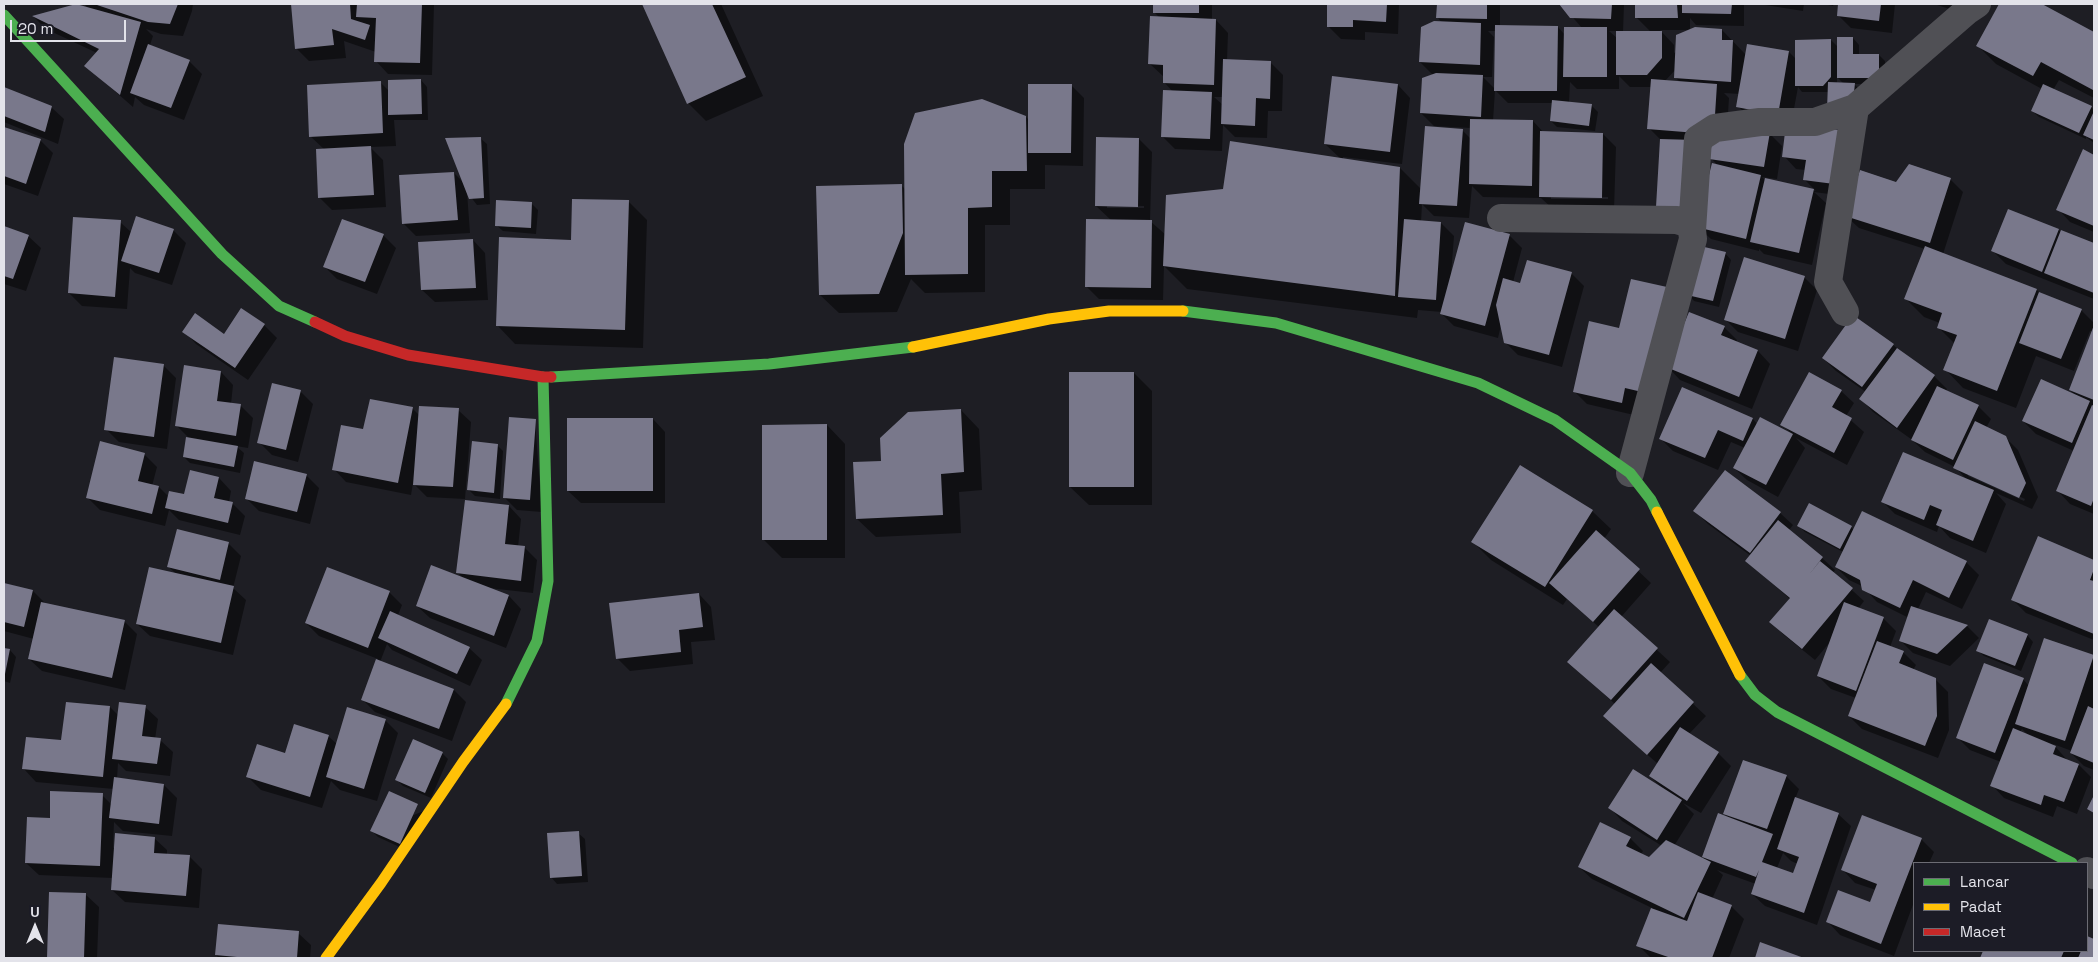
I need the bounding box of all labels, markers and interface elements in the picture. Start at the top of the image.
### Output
scale bar [12,10,129,42]
text: 20 m [18,19,53,38]
legend [1913,862,2088,952]
text: Lancar [1960,872,2009,891]
text: Padat [1960,897,2002,916]
north arrow [10,902,60,952]
text: U [30,903,40,921]
text: Macet [1960,922,2006,941]

